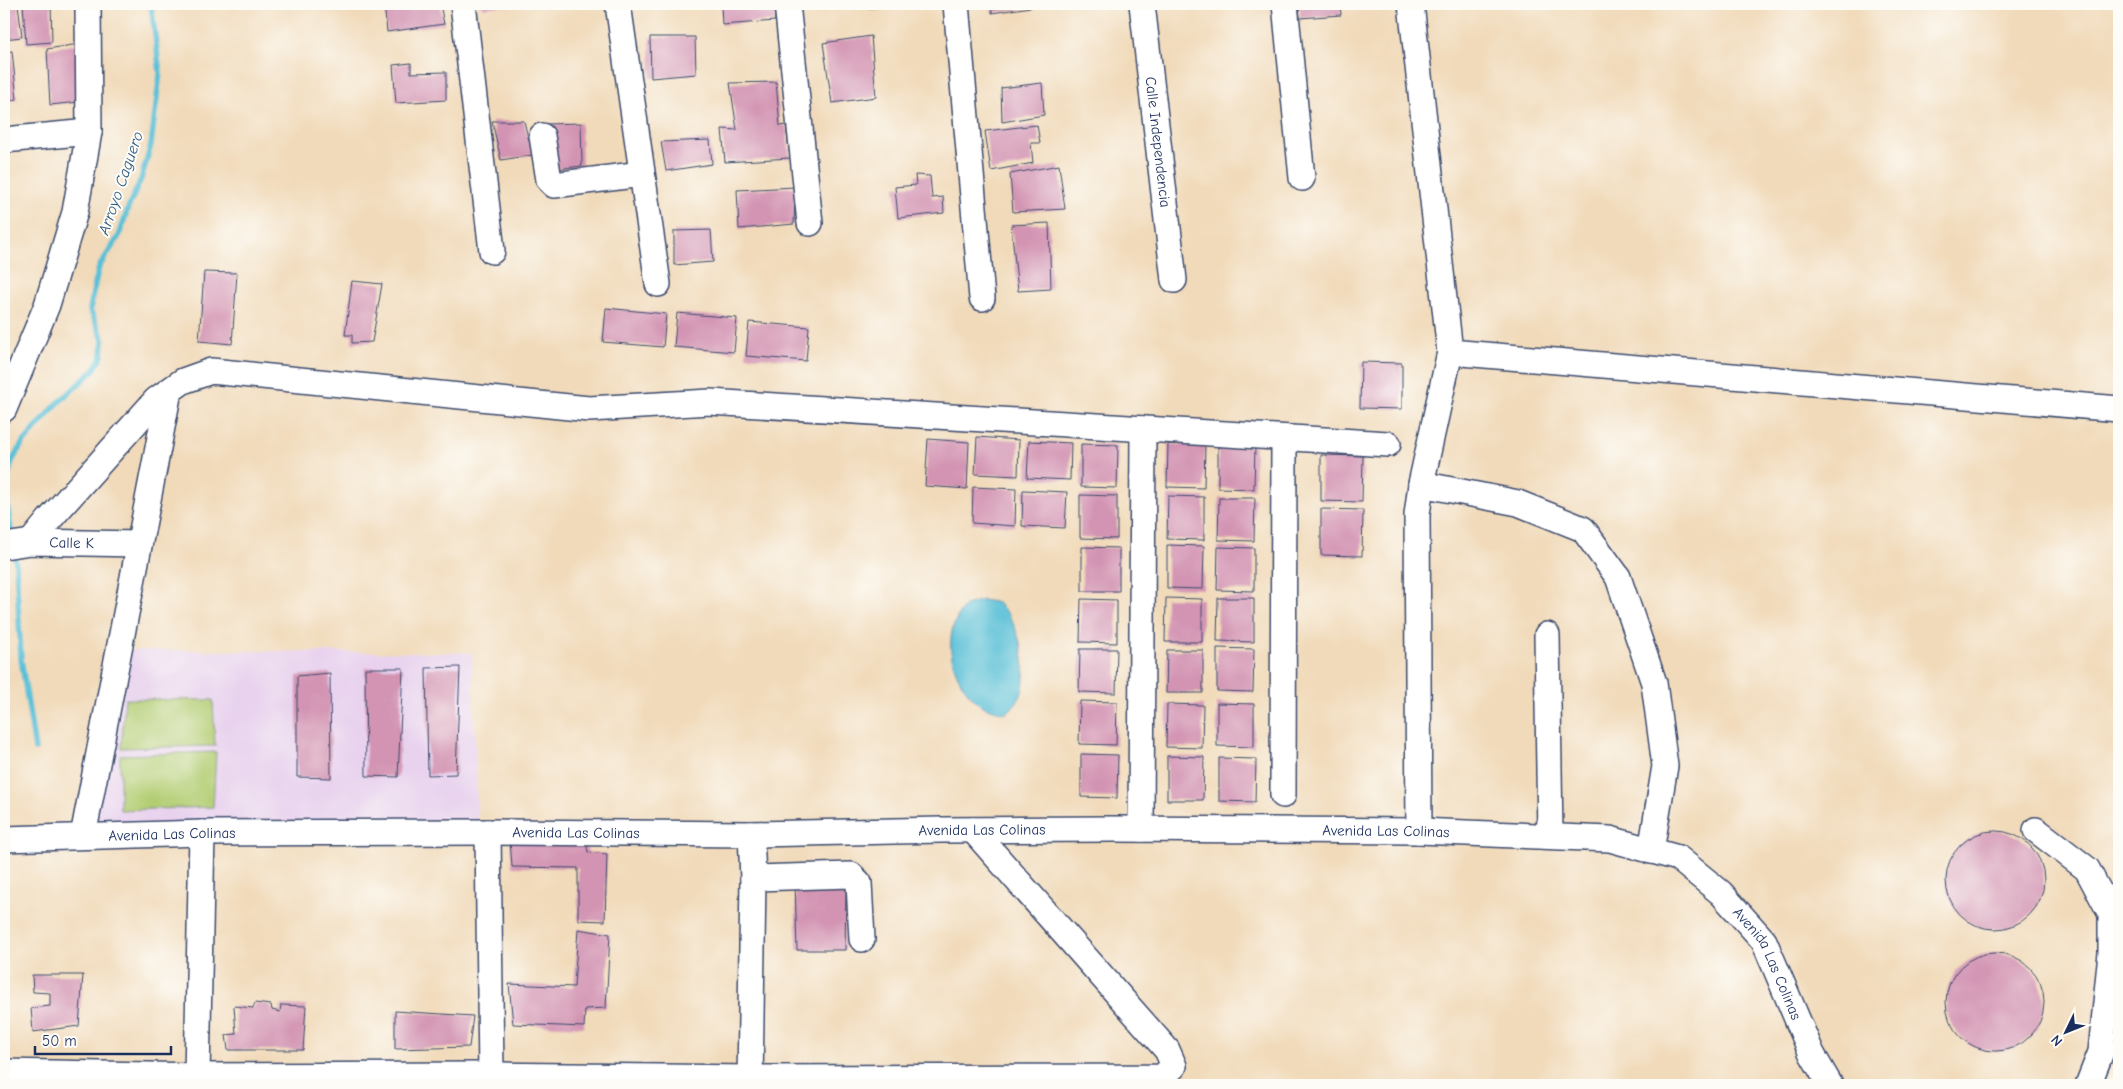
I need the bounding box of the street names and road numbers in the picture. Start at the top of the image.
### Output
street label: Calle Independencia [1141,76,1175,209]
street label: Calle K [49,533,95,552]
street label: Avenida Las Colinas [918,820,1045,839]
street label: Avenida Las Colinas [1322,821,1450,841]
street label: Avenida Las Colinas [512,823,640,842]
street label: Avenida Las Colinas [108,824,235,845]
street label: Avenida Las Colinas [1729,903,1805,1022]

